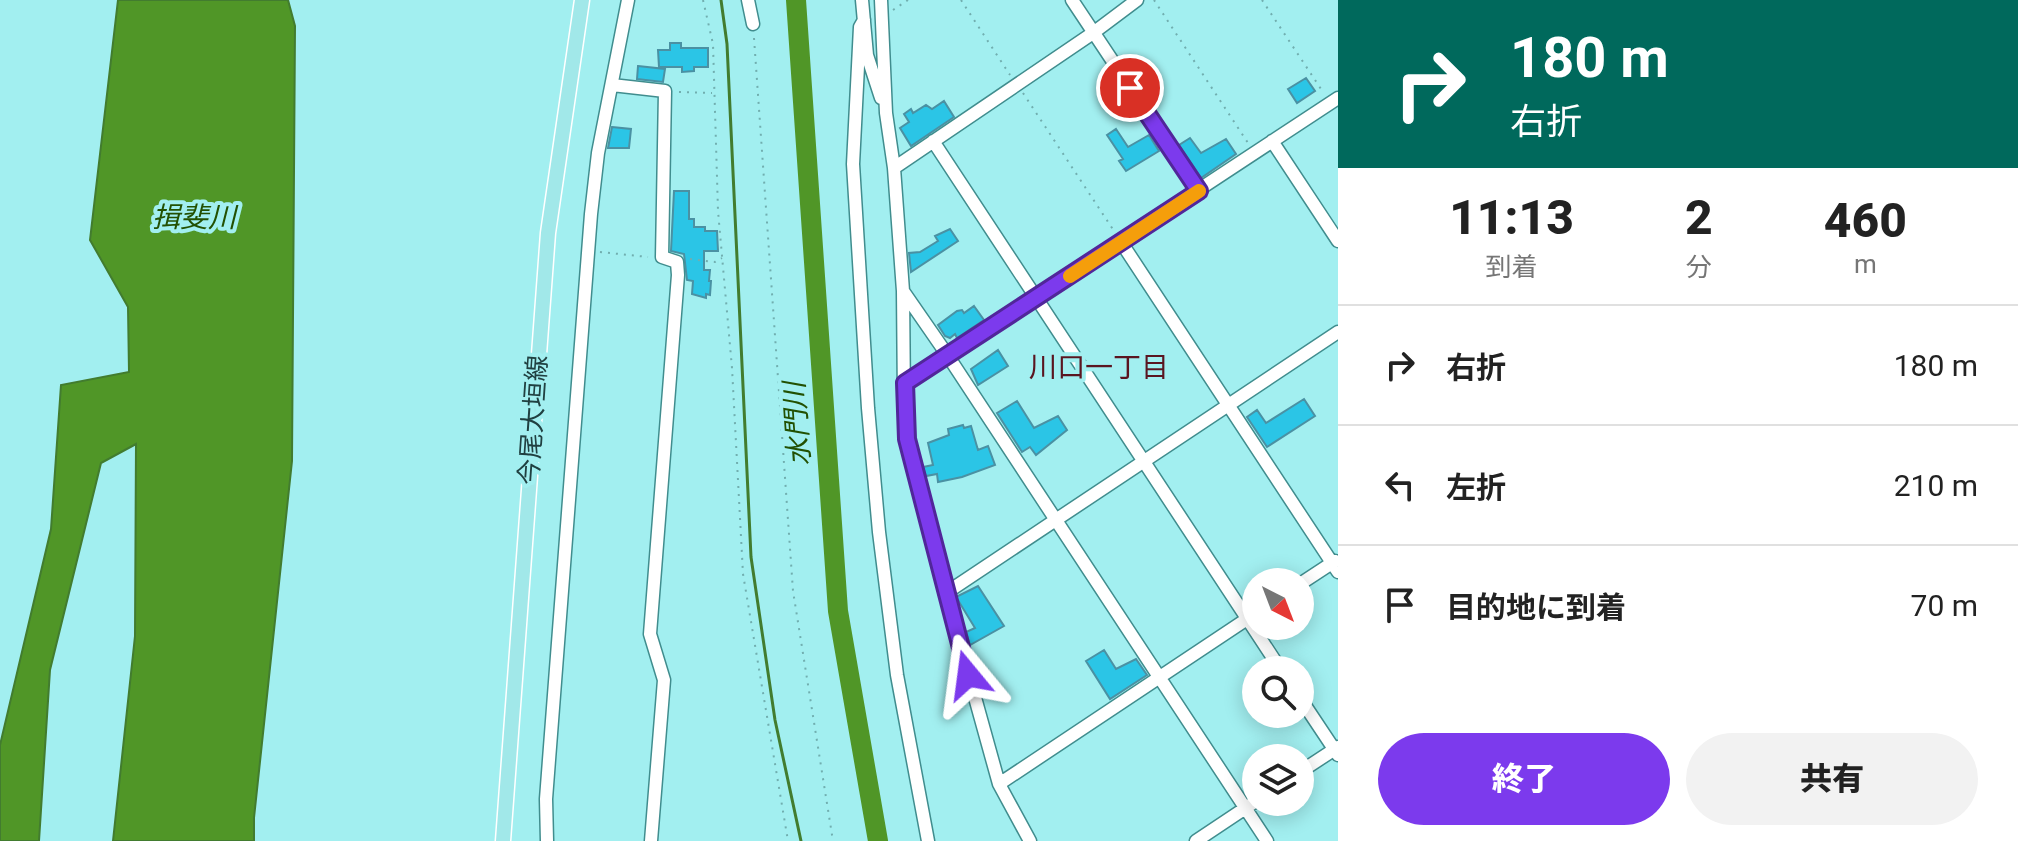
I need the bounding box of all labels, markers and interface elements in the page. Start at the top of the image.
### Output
text: 180 m [1510,25,1669,91]
icon: right [1378,32,1482,136]
pin [1096,54,1164,122]
icon: arrive [1108,66,1152,110]
text: 右折 [1510,101,1582,143]
text: 11:13 [1449,189,1574,246]
text: 2 [1685,189,1713,246]
text: 460 [1824,192,1907,249]
water label: 揖斐川 [152,201,239,234]
text: m [1854,249,1877,279]
text: 到着 [1485,252,1537,282]
text: 分 [1686,252,1712,282]
icon: right [1378,343,1422,387]
text: 180 m [1894,348,1978,383]
text: 右折 [1446,350,1506,385]
district label: 川口一丁目 [1029,351,1169,384]
street label: 今尾大垣線 [514,354,552,486]
water label: 水門川 [777,378,816,467]
icon: left [1378,463,1422,507]
text: 210 m [1894,468,1978,503]
text: 左折 [1446,470,1506,505]
north arrow [1242,568,1314,640]
map controls [1242,568,1314,816]
icon: arrive [1378,583,1422,627]
text: 70 m [1911,588,1978,623]
text: 目的地に到着 [1446,590,1626,625]
position arrow [926,633,1010,717]
button: search [1242,656,1314,728]
button: 終了 [1378,733,1670,825]
button: 共有 [1686,733,1978,825]
button: layers [1242,744,1314,816]

